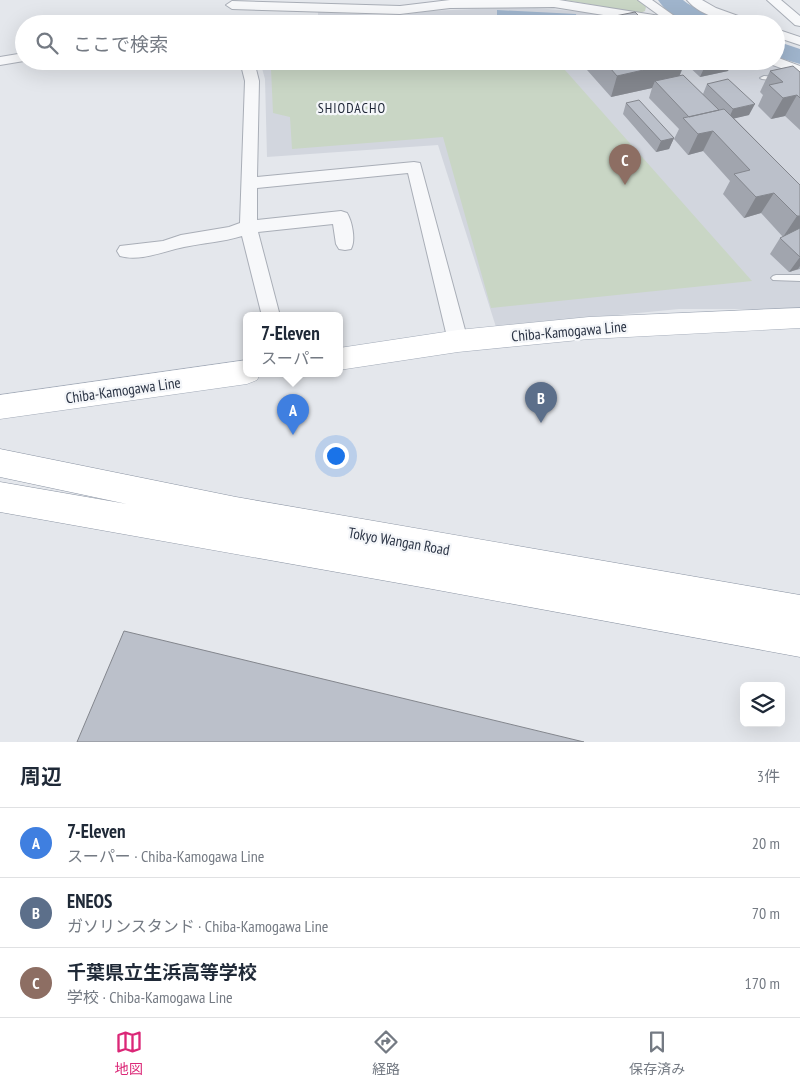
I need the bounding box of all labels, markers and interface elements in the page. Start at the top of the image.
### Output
search box [15,15,785,70]
icon: search [33,29,61,57]
text: ここで検索 [73,32,168,56]
district label: SHIODACHO [318,99,386,117]
pin: C [609,144,641,185]
popup [243,312,343,377]
street label: Chiba-Kamogawa Line [511,316,627,346]
text: 7-Eleven [261,321,320,345]
text: スーパー [261,348,325,368]
street label: Chiba-Kamogawa Line [64,373,182,407]
pin: B [525,382,557,423]
pin: A [277,394,309,435]
your location [323,443,349,469]
street label: Tokyo Wangan Road [347,523,451,559]
map controls [740,682,785,727]
button: layers [740,682,785,727]
text: 周辺 [20,763,62,790]
text: 3件 [757,766,780,786]
text: 7-Eleven [67,819,126,843]
text: A [32,833,40,853]
text: 20 m [752,833,780,853]
text: スーパー · Chiba-Kamogawa Line [67,846,264,866]
text: ENEOS [67,889,112,913]
text: B [32,903,40,923]
text: 70 m [752,903,780,923]
text: ガソリンスタンド · Chiba-Kamogawa Line [67,916,328,936]
text: 千葉県立生浜高等学校 [67,960,257,984]
text: C [32,973,40,993]
text: 170 m [745,973,780,993]
text: 学校 · Chiba-Kamogawa Line [67,987,233,1007]
tab: 地図 [115,1028,143,1078]
tab: 経路 [372,1028,400,1078]
tab: 保存済み [629,1028,685,1078]

